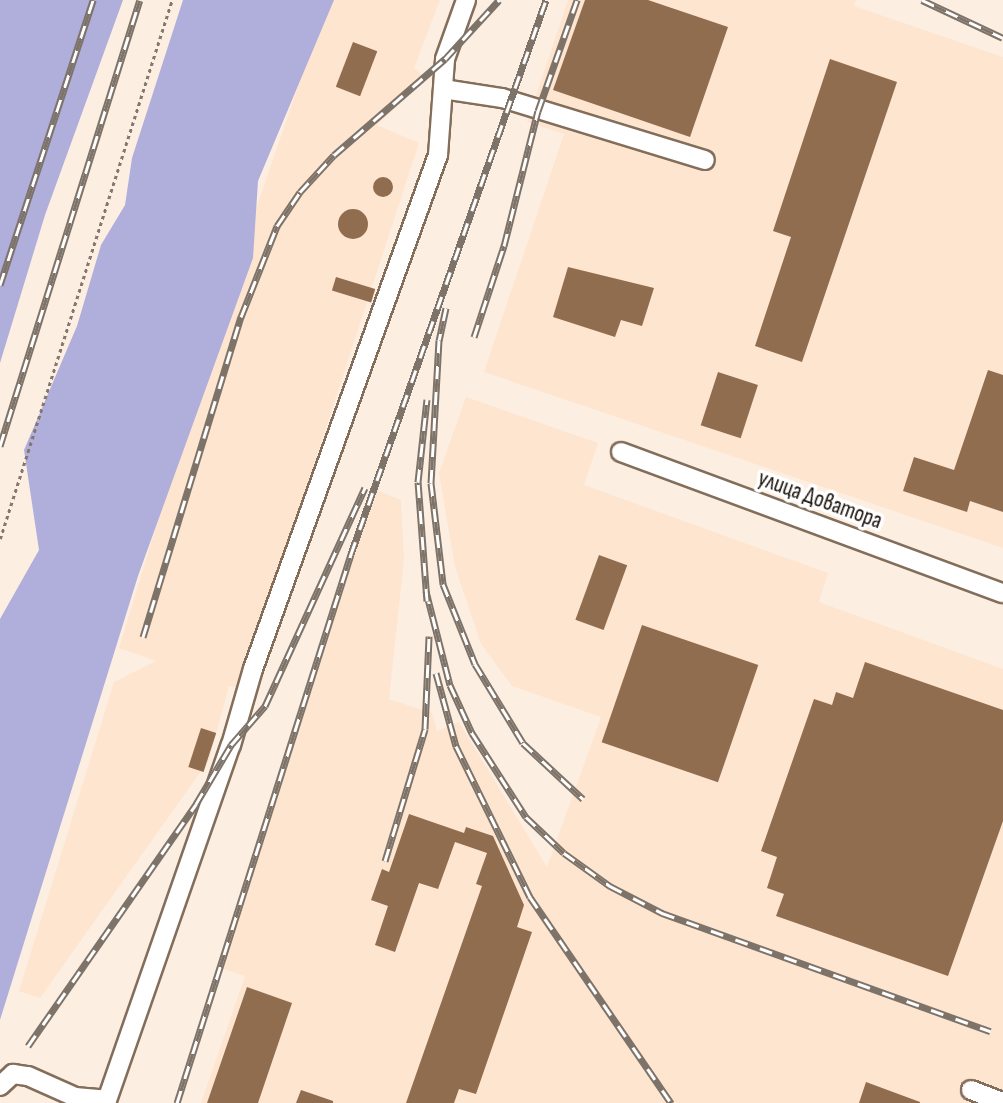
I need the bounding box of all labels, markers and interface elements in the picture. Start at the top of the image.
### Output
street label: улица Доватора [754,465,886,535]

